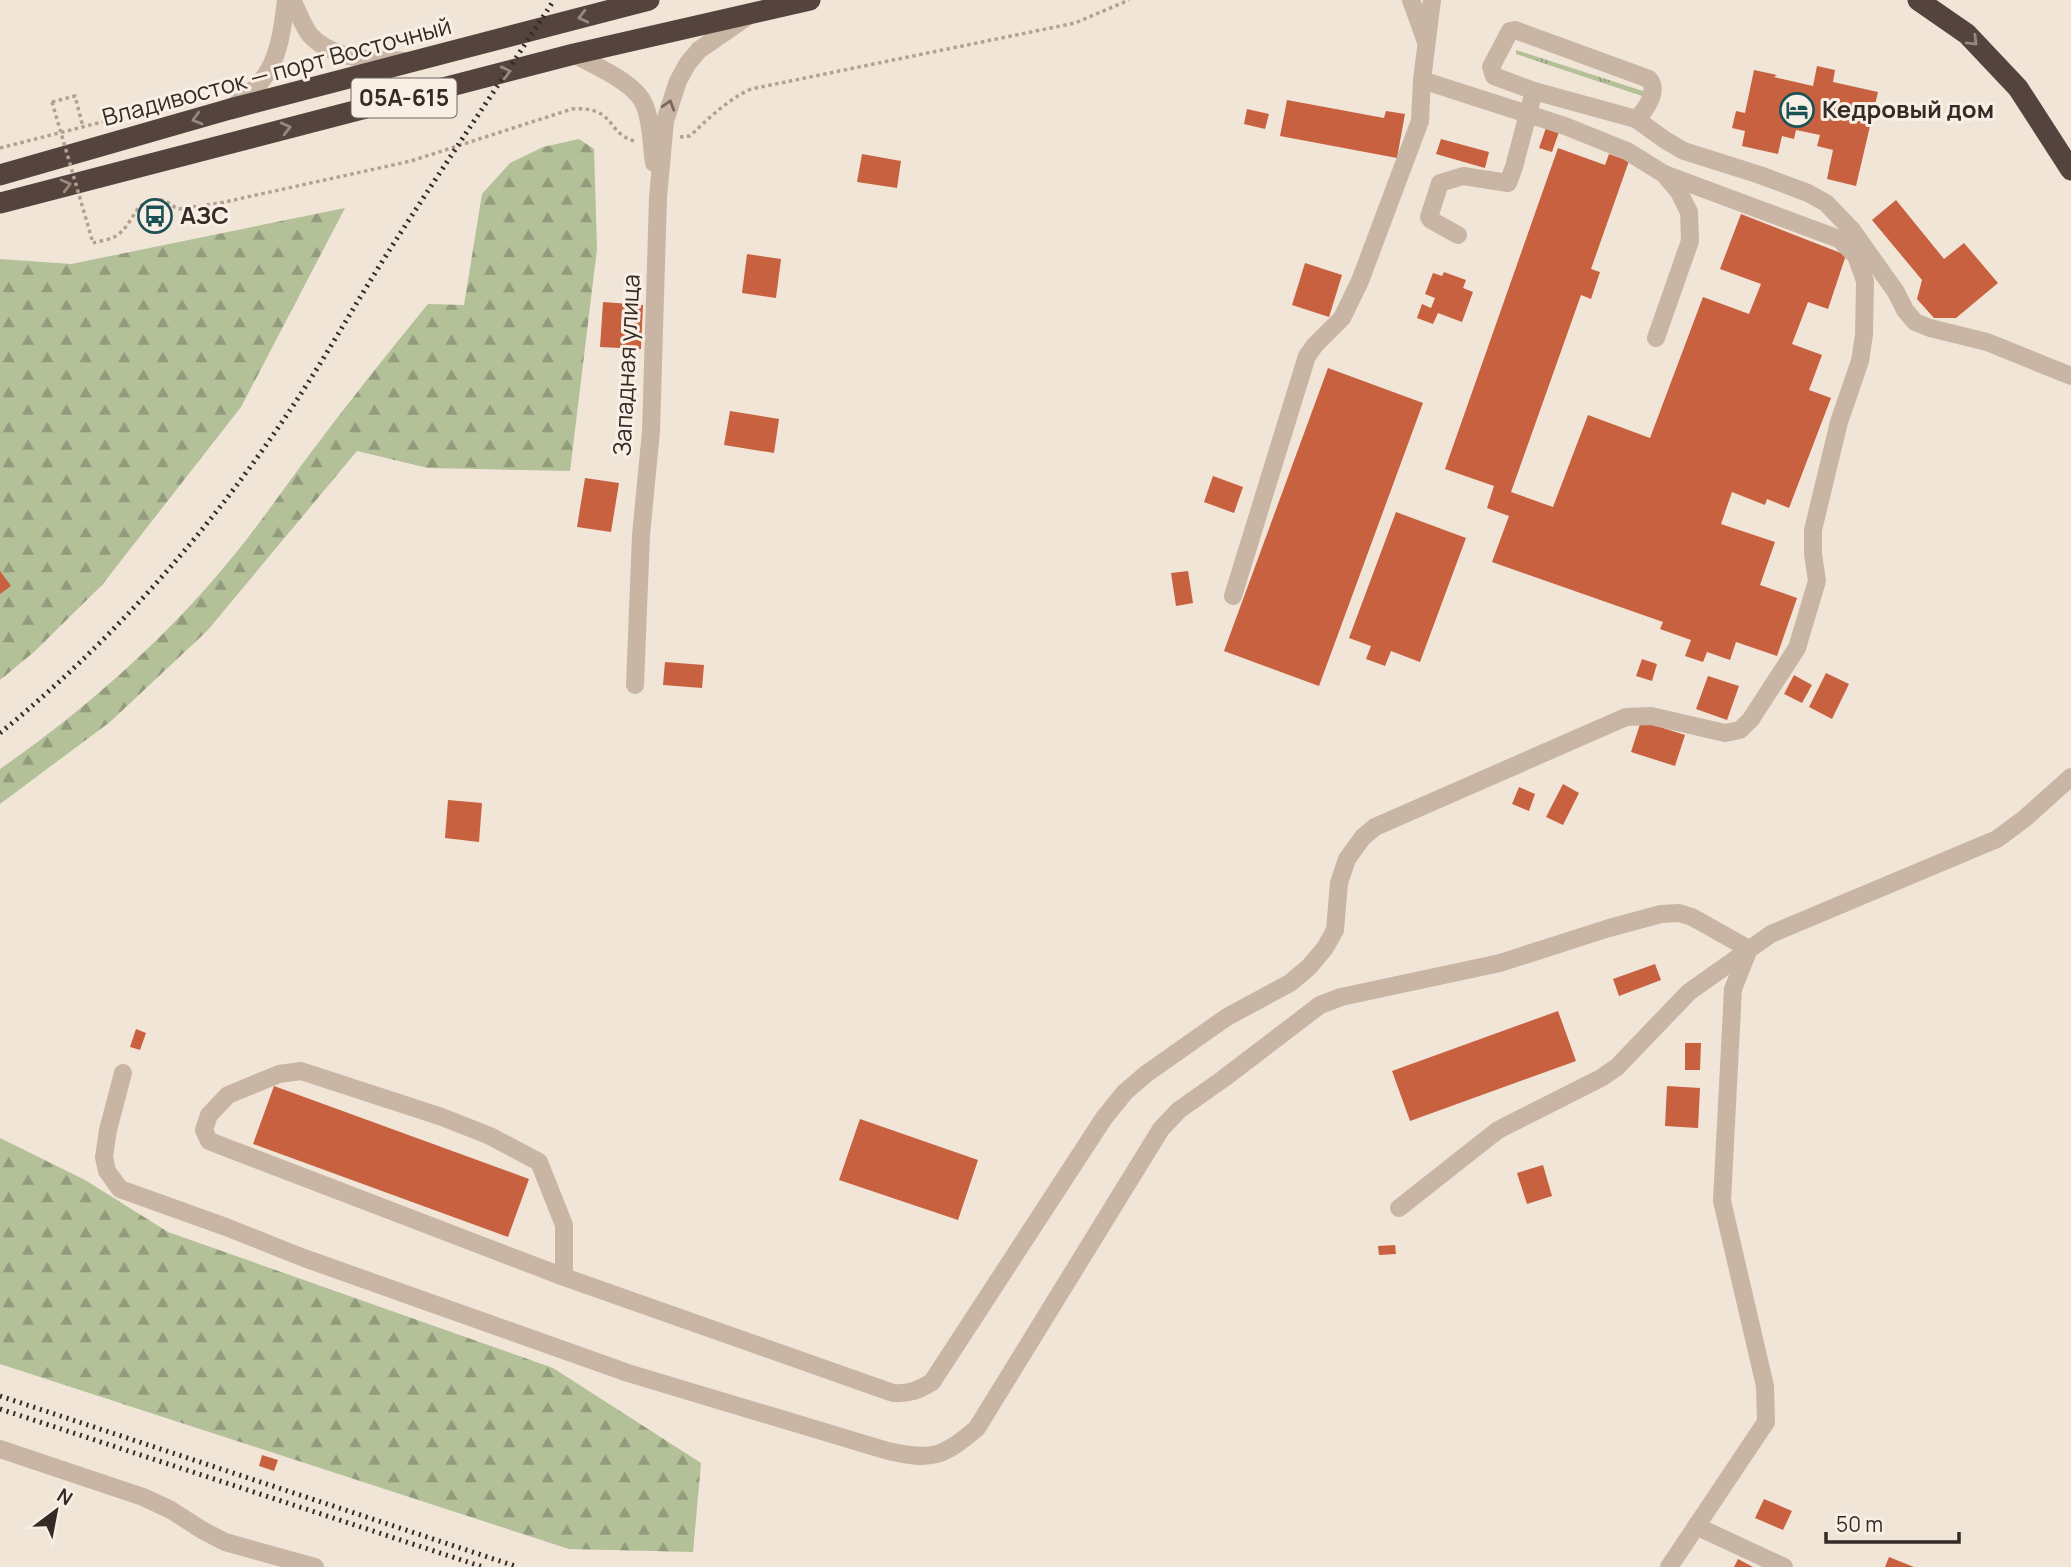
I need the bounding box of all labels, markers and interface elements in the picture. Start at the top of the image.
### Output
street label: Владивосток — порт Восточный [98,8,455,133]
one-way arrow [577,9,589,23]
one-way arrow [1964,33,1977,46]
one-way arrow [500,66,512,80]
road number: 05А-615 [352,78,457,118]
hotel icon: Кедровый дом [1778,91,1816,129]
place label: Кедровый дом [1822,92,1994,125]
one-way arrow [661,100,676,112]
one-way arrow [192,110,204,125]
one-way arrow [280,122,292,136]
one-way arrow [60,179,72,194]
bus stop icon: АЗС [136,197,174,235]
place label: АЗС [180,198,229,231]
street label: Западная улица [604,273,647,457]
north arrow [21,1476,91,1546]
text: N [52,1482,78,1511]
scale bar [1826,1500,1959,1544]
text: 50 m [1836,1510,1883,1538]

